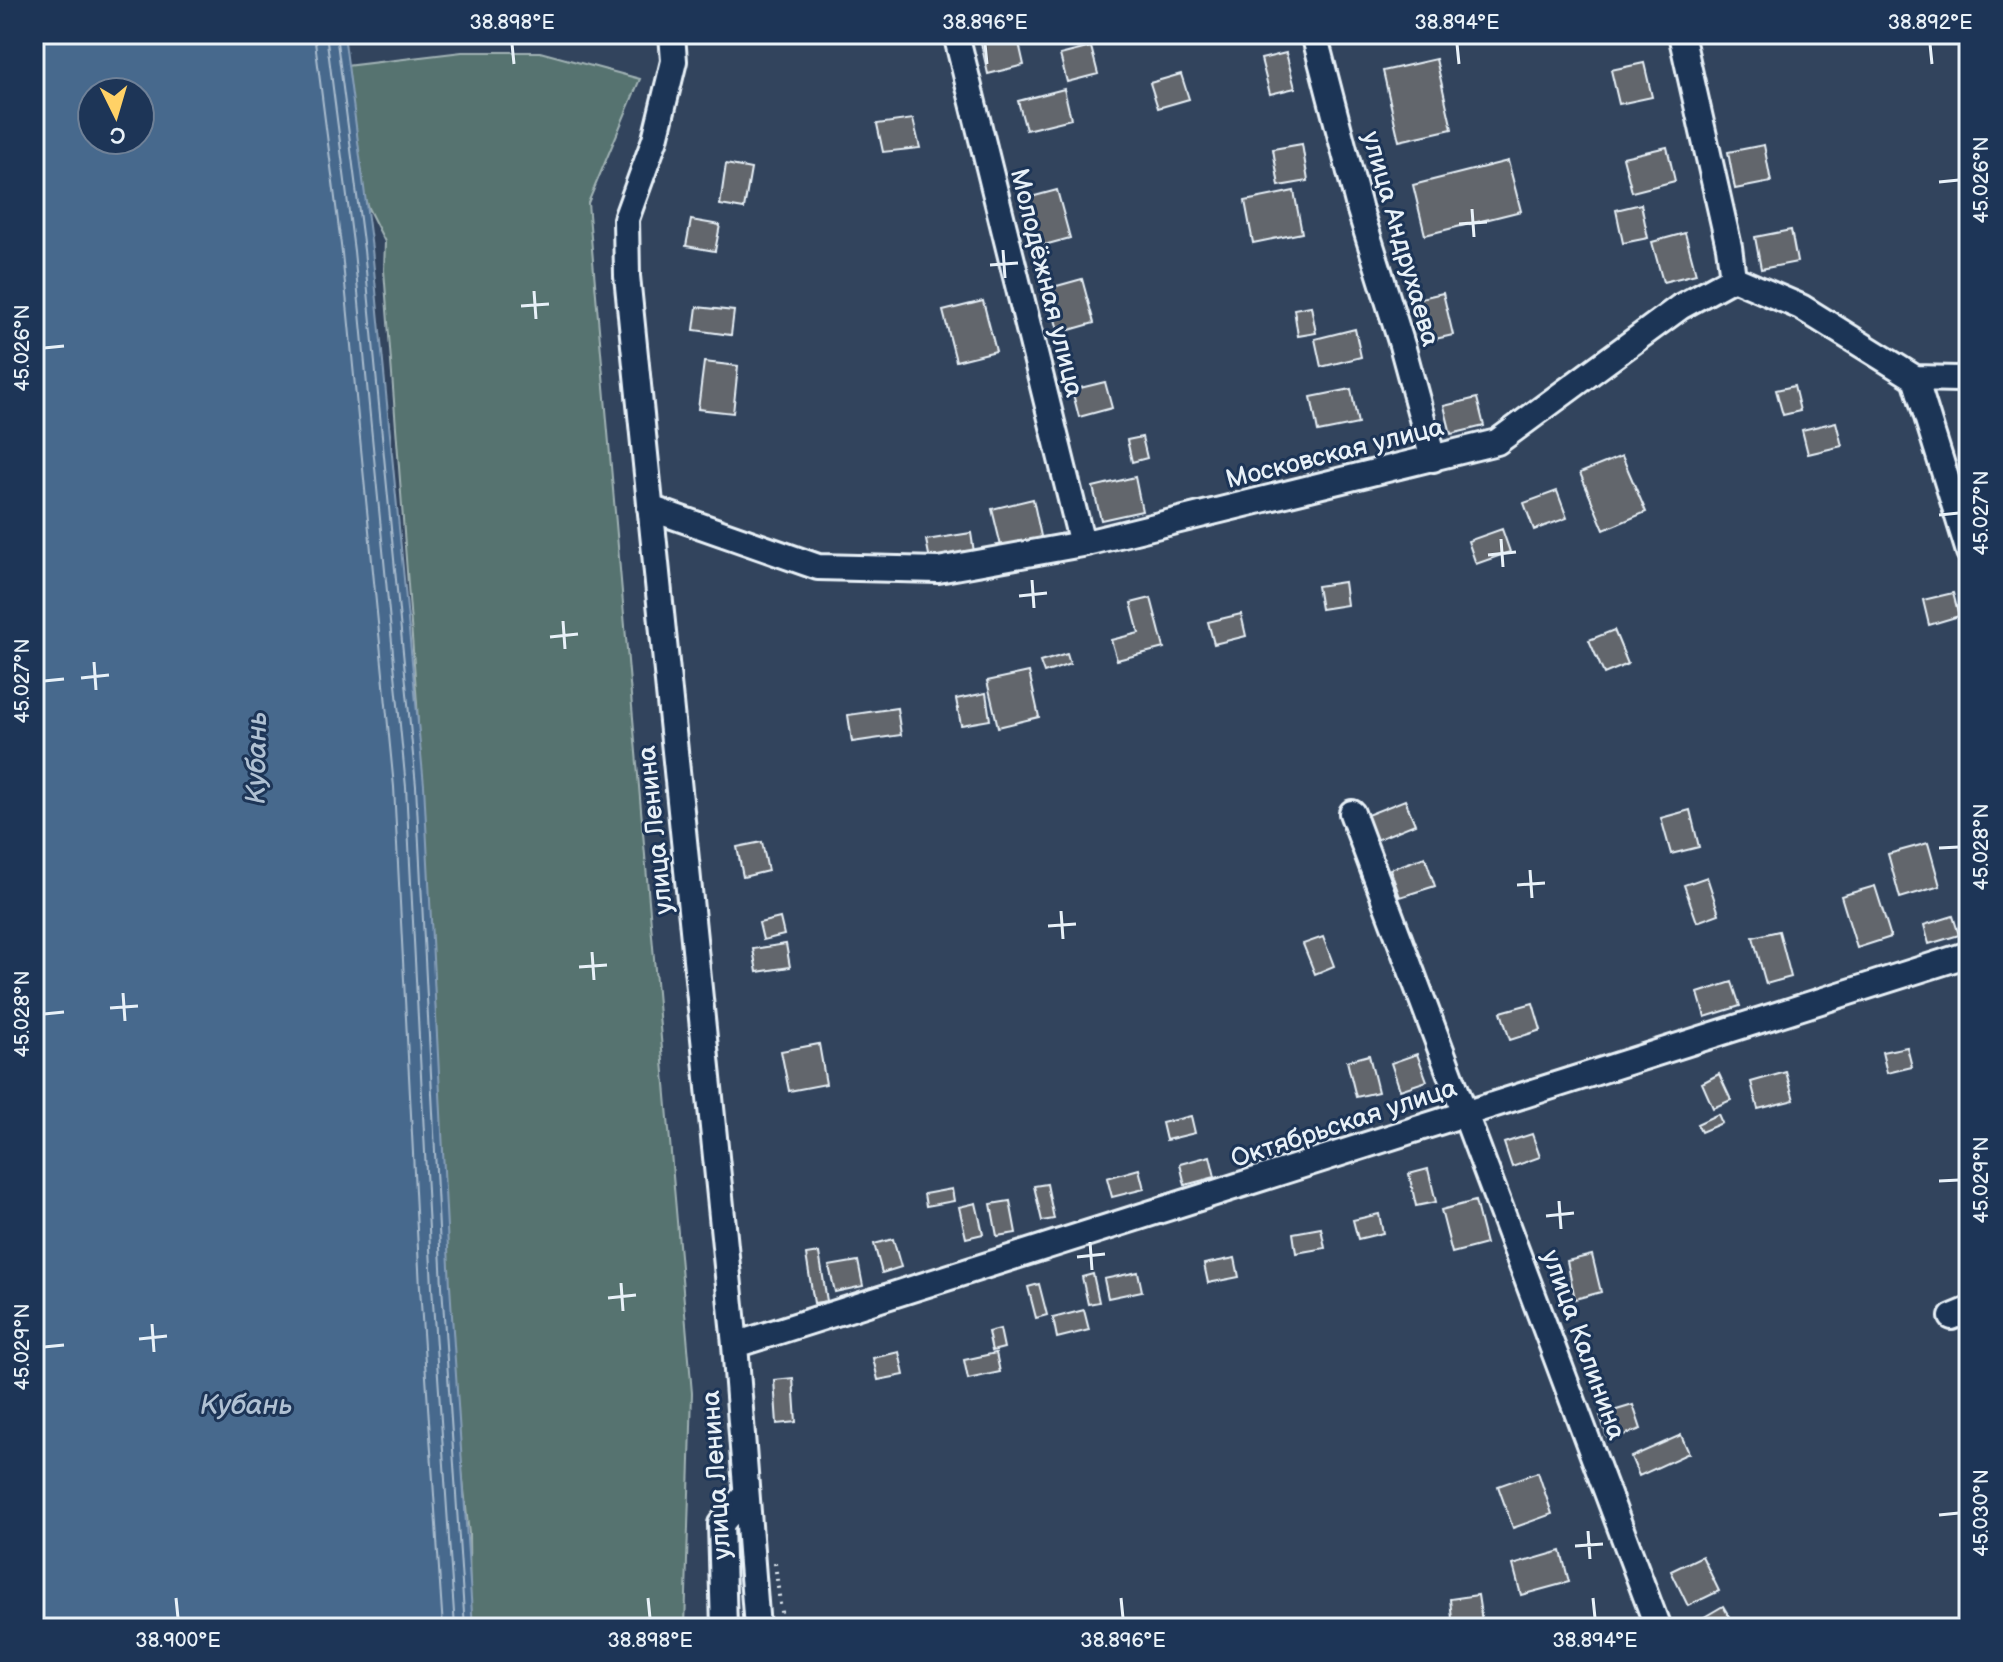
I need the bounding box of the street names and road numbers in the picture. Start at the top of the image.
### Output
street label: улица Андрухаева [1354,128,1446,350]
street label: Молодёжная улица [1003,166,1089,400]
street label: Московская улица [1223,412,1447,496]
street label: улица Ленина [632,744,680,916]
street label: Октябрьская улица [1227,1073,1461,1175]
street label: улица Калинина [1534,1246,1632,1444]
street label: улица Ленина [696,1389,738,1561]

